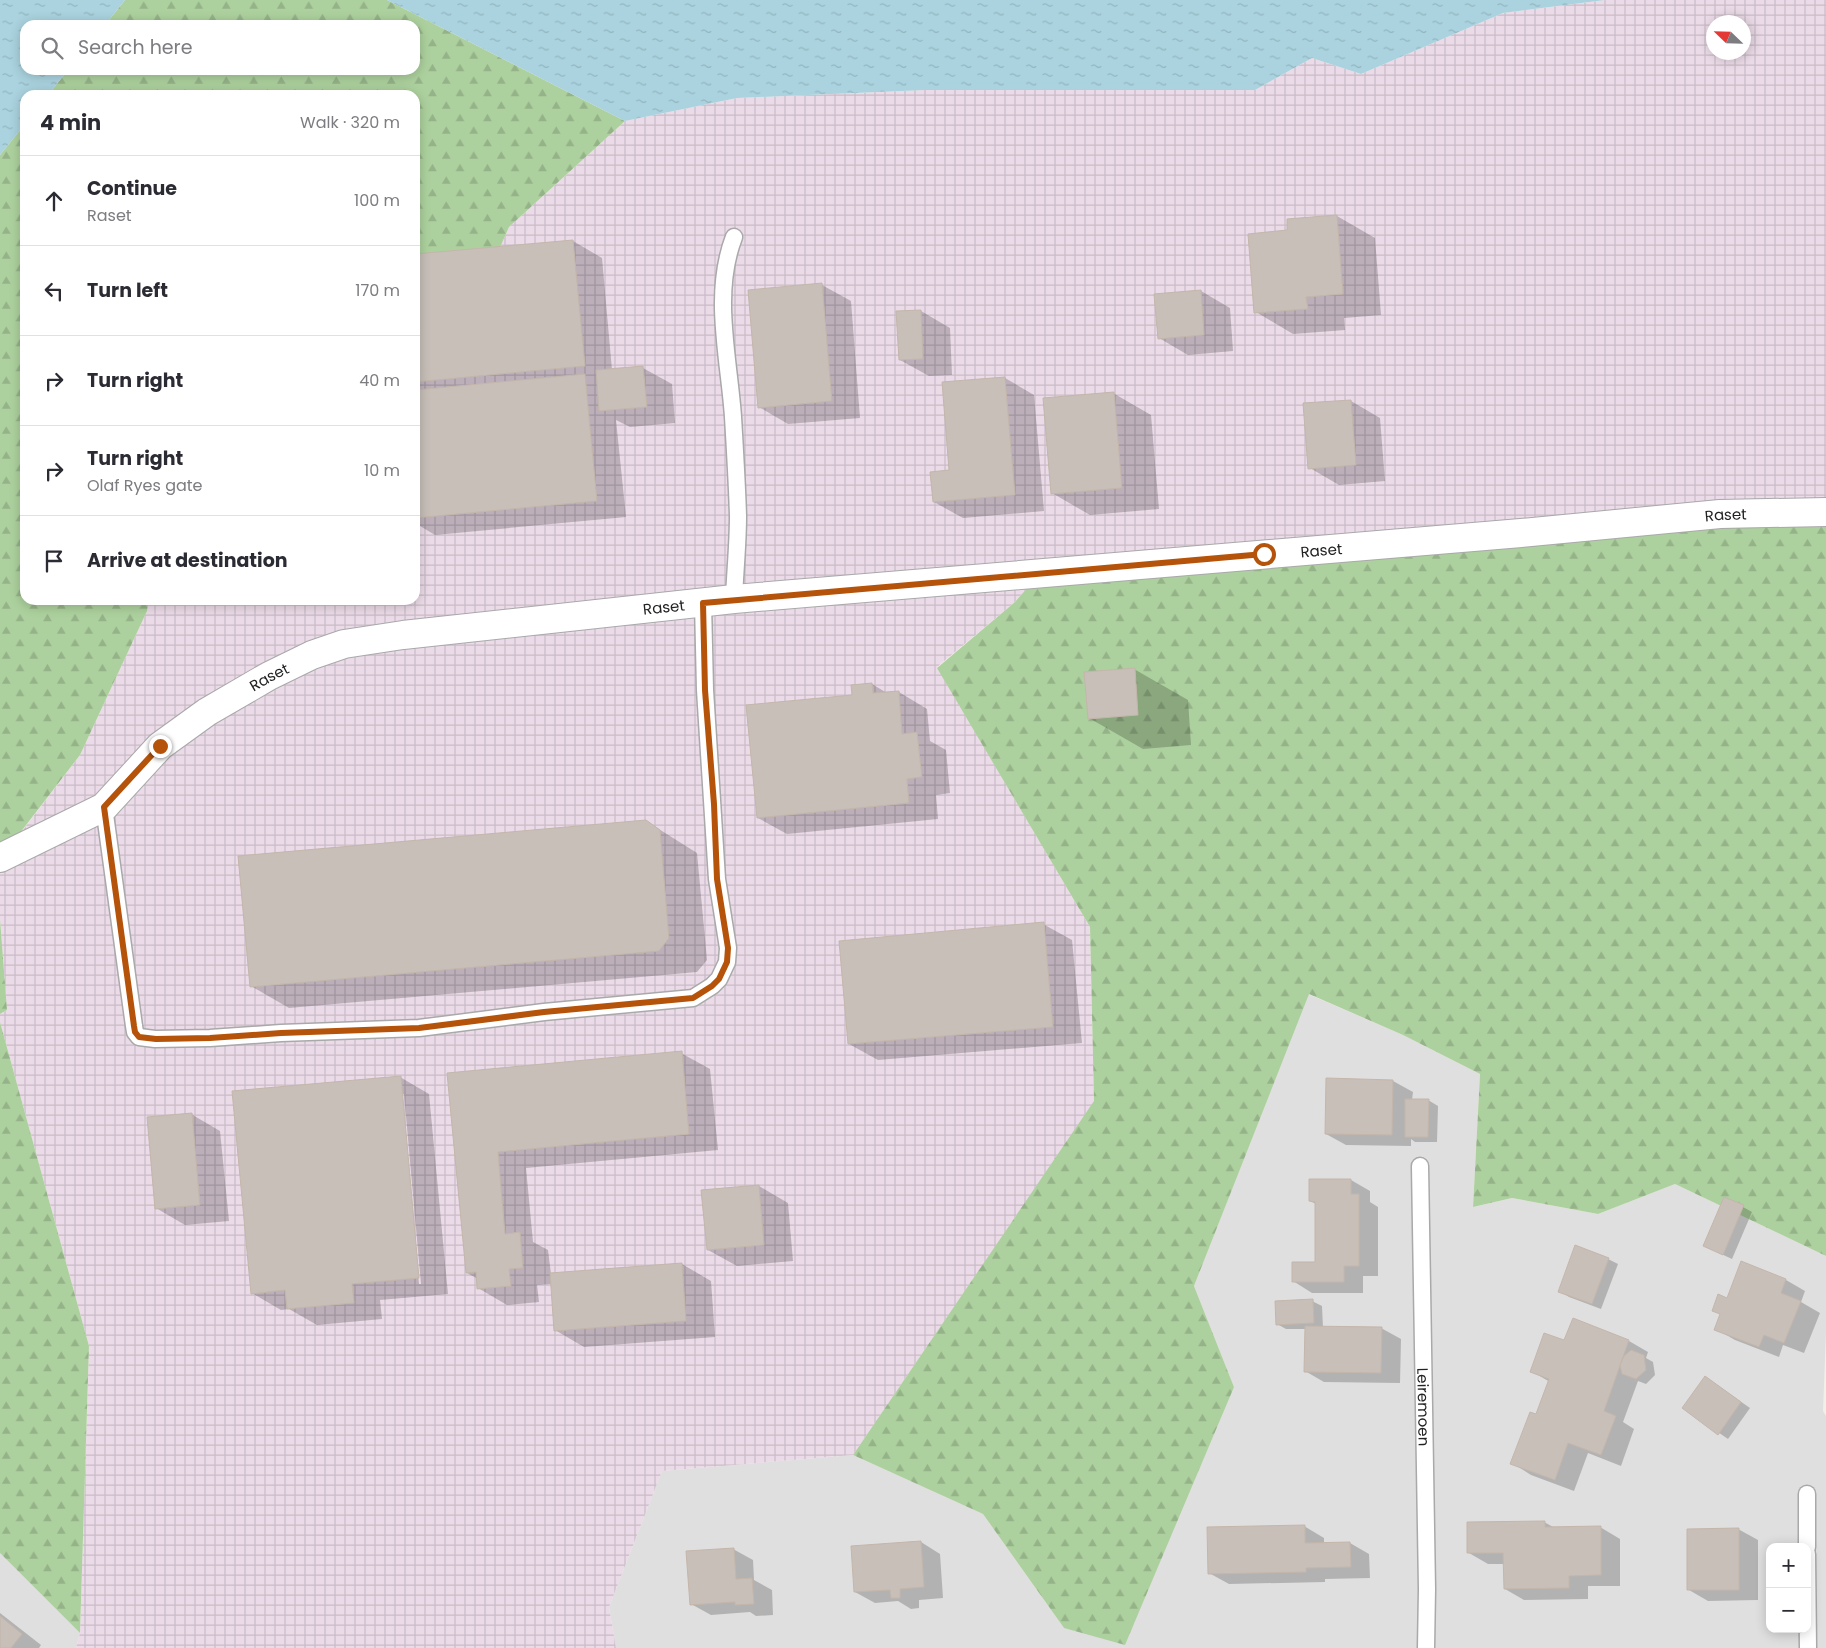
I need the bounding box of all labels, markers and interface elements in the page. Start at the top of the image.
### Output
north arrow [1706,15,1751,60]
search box [20,20,420,75]
icon: search [38,34,66,62]
text: Search here [78,34,192,61]
text: 4 min [40,108,101,137]
text: Walk · 320 m [300,111,400,134]
text: Continue [87,175,177,202]
icon: ahead [40,187,68,215]
text: 100 m [354,189,400,212]
text: Raset [87,204,132,227]
icon: left [40,277,68,305]
text: Turn left [87,277,168,304]
text: 170 m [355,279,400,302]
icon: right [40,367,68,395]
text: Turn right [87,367,183,394]
text: 40 m [359,369,400,392]
text: Turn right [87,445,183,472]
icon: right [40,457,68,485]
text: 10 m [364,459,400,482]
text: Olaf Ryes gate [87,474,203,497]
street label: Raset [1704,503,1747,526]
street label: Raset [1300,538,1343,562]
route start [1253,543,1276,566]
icon: arrive [40,547,68,575]
text: Arrive at destination [87,547,288,574]
street label: Raset [642,594,686,619]
street label: Raset [245,658,292,696]
route end [149,735,172,758]
street label: Leiremoen [1413,1368,1435,1446]
map controls [1766,1543,1811,1633]
button: + [1766,1543,1811,1588]
button: − [1766,1588,1811,1633]

